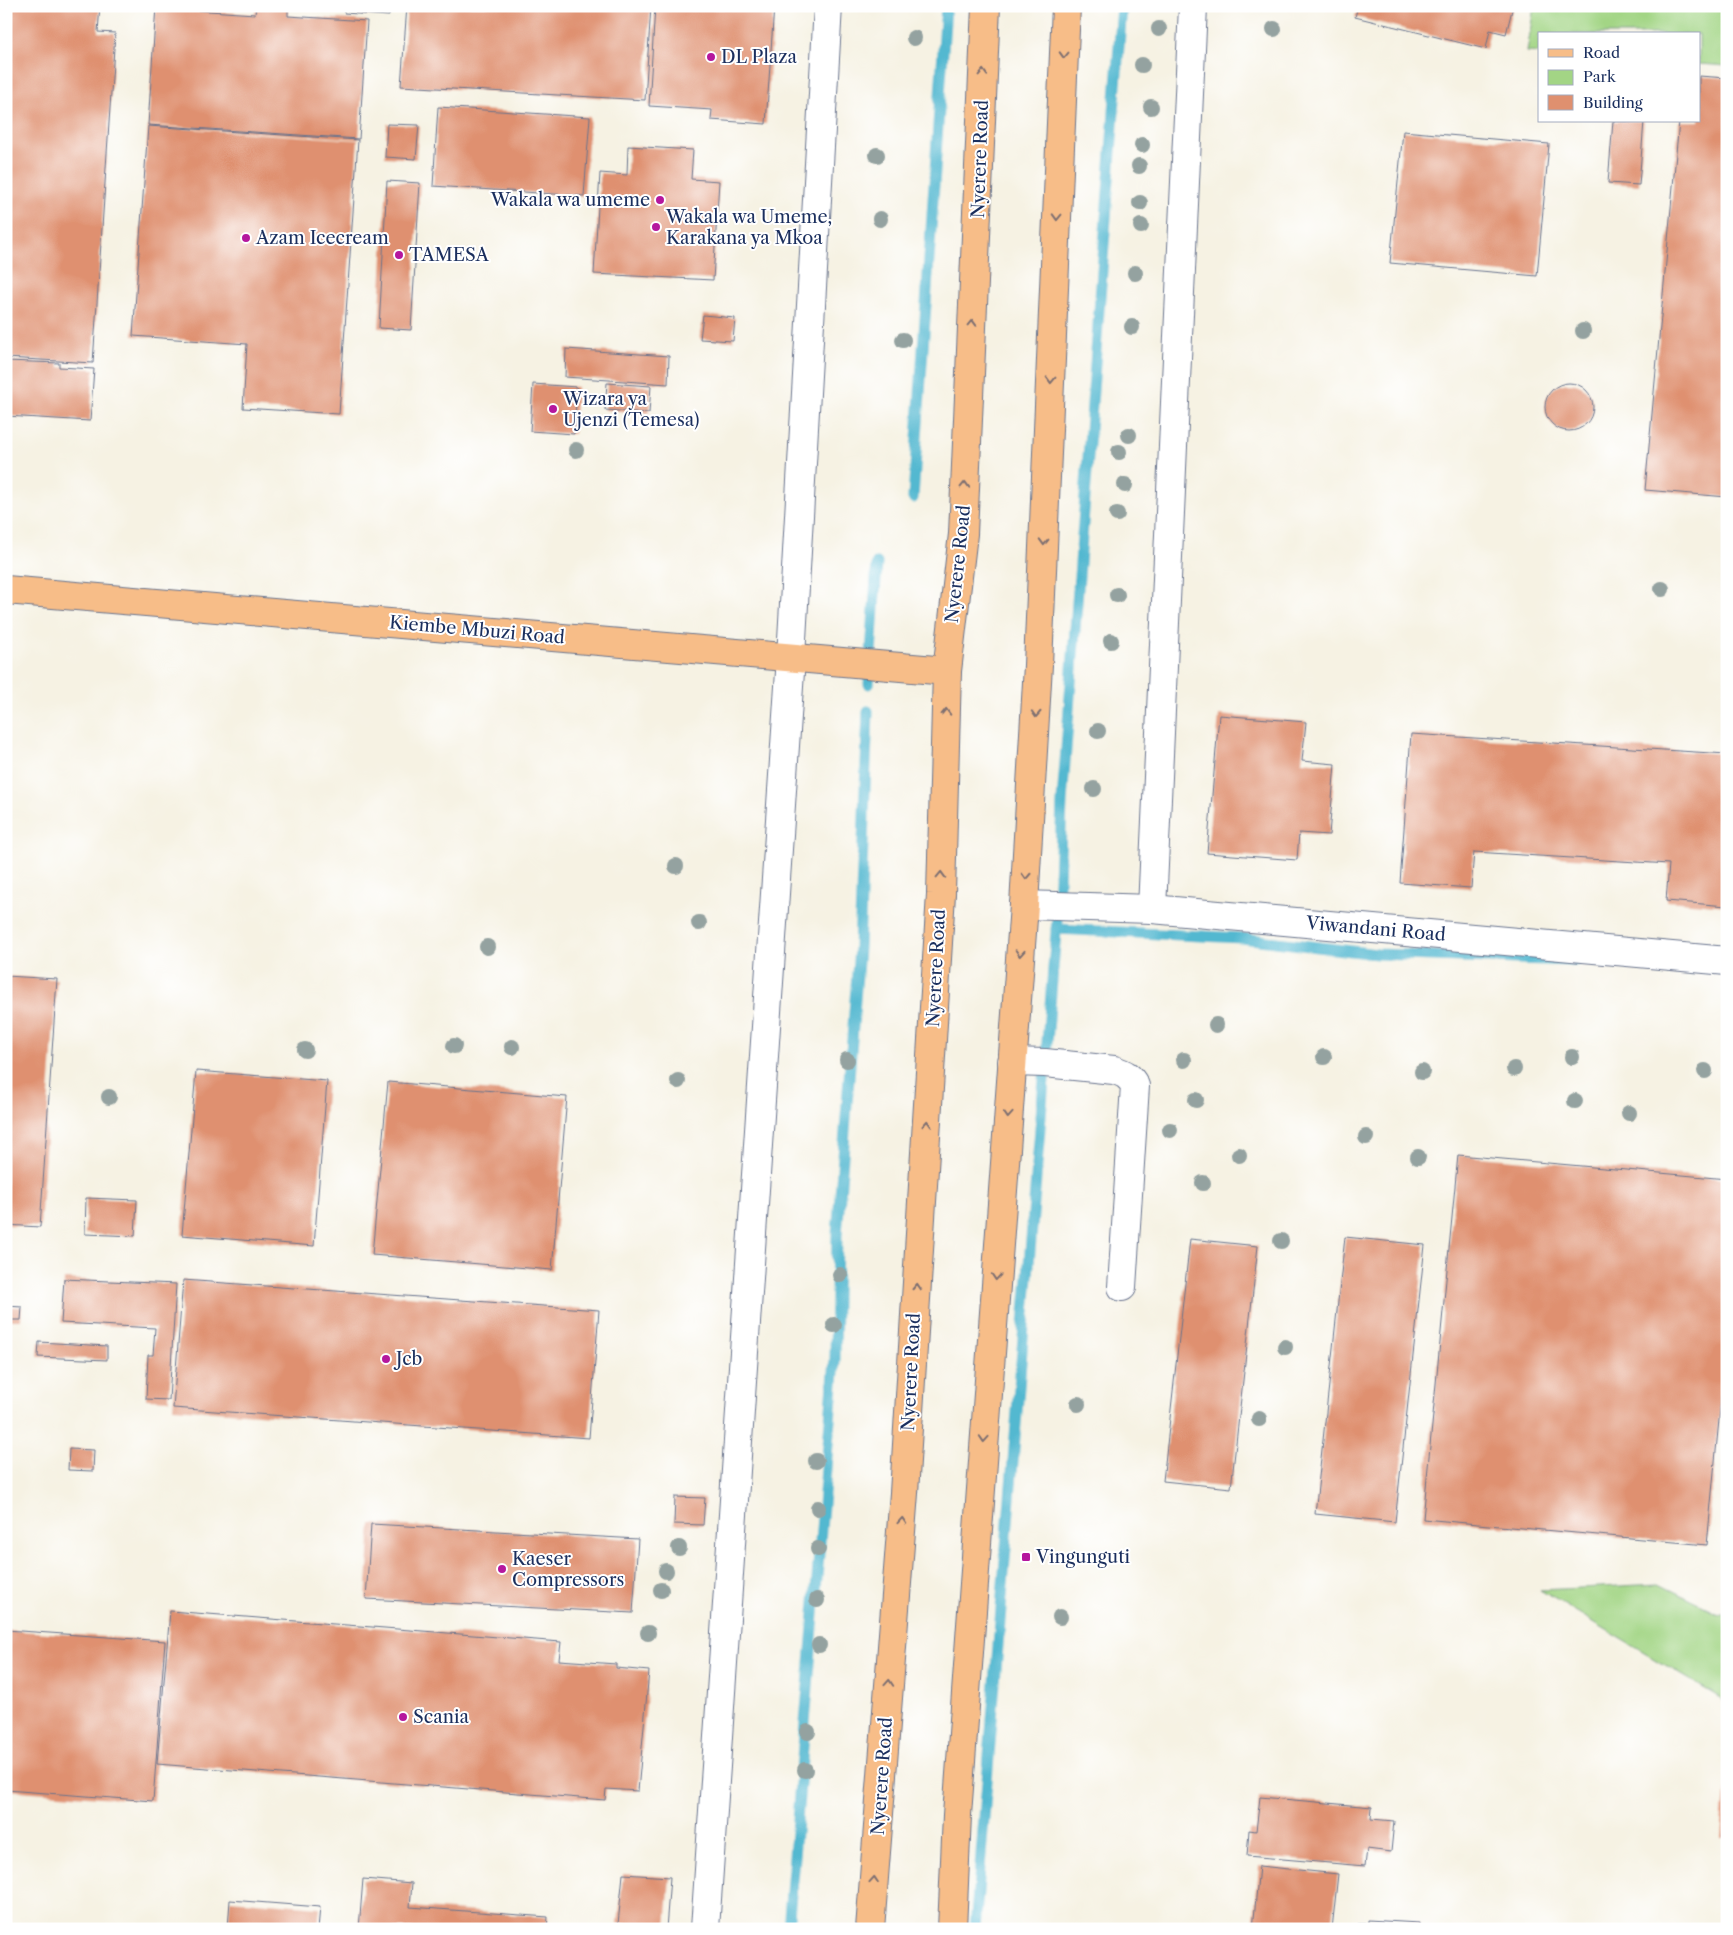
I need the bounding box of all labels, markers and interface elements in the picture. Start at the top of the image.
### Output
legend [1538,32,1700,122]
text: Road [1583,43,1620,62]
place label: DL Plaza [721,46,798,68]
marker: DL Plaza [705,51,717,63]
one-way arrow [1058,51,1069,59]
text: Park [1583,67,1617,86]
one-way arrow [978,69,989,77]
text: Building [1583,93,1643,112]
street label: Nyerere Road [967,100,993,218]
place label: Wakala wa umeme [490,189,650,211]
marker: Wakala wa umeme [654,194,666,206]
place label: Wakala wa Umeme, Karakana ya Mkoa [665,206,832,249]
one-way arrow [1052,214,1063,222]
marker: Wakala wa Umeme, Karakana ya Mkoa [650,221,662,233]
place label: Azam Icecream [255,227,389,249]
marker: Azam Icecream [240,232,252,244]
place label: TAMESA [409,244,490,266]
marker: TAMESA [393,249,405,261]
one-way arrow [967,318,978,326]
one-way arrow [1045,376,1056,384]
place label: Wizara ya Ujenzi (Temesa) [562,388,699,431]
marker: Wizara ya Ujenzi (Temesa) [547,403,559,415]
one-way arrow [960,481,971,489]
street label: Nyerere Road [941,504,975,624]
one-way arrow [1038,538,1049,546]
street label: Kiembe Mbuzi Road [388,611,566,649]
one-way arrow [941,708,951,716]
one-way arrow [1030,710,1041,718]
one-way arrow [936,871,946,878]
one-way arrow [1020,872,1031,880]
street label: Nyerere Road [922,908,950,1028]
street label: Viwandani Road [1304,912,1447,946]
one-way arrow [1015,949,1026,957]
one-way arrow [1003,1111,1014,1119]
one-way arrow [921,1120,932,1128]
one-way arrow [991,1273,1002,1281]
one-way arrow [911,1282,922,1290]
street label: Nyerere Road [897,1312,925,1432]
place label: Jcb [393,1348,423,1370]
marker: Jcb [380,1353,392,1365]
one-way arrow [979,1436,990,1444]
one-way arrow [896,1517,907,1525]
place label: Vingunguti [1035,1546,1131,1568]
place label: Kaeser Compressors [512,1548,624,1591]
marker: Vingunguti [1020,1551,1032,1563]
marker: Kaeser Compressors [496,1563,508,1575]
one-way arrow [884,1679,895,1687]
place label: Scania [413,1706,469,1728]
marker: Scania [397,1711,409,1723]
street label: Nyerere Road [867,1716,897,1836]
one-way arrow [868,1876,879,1884]

